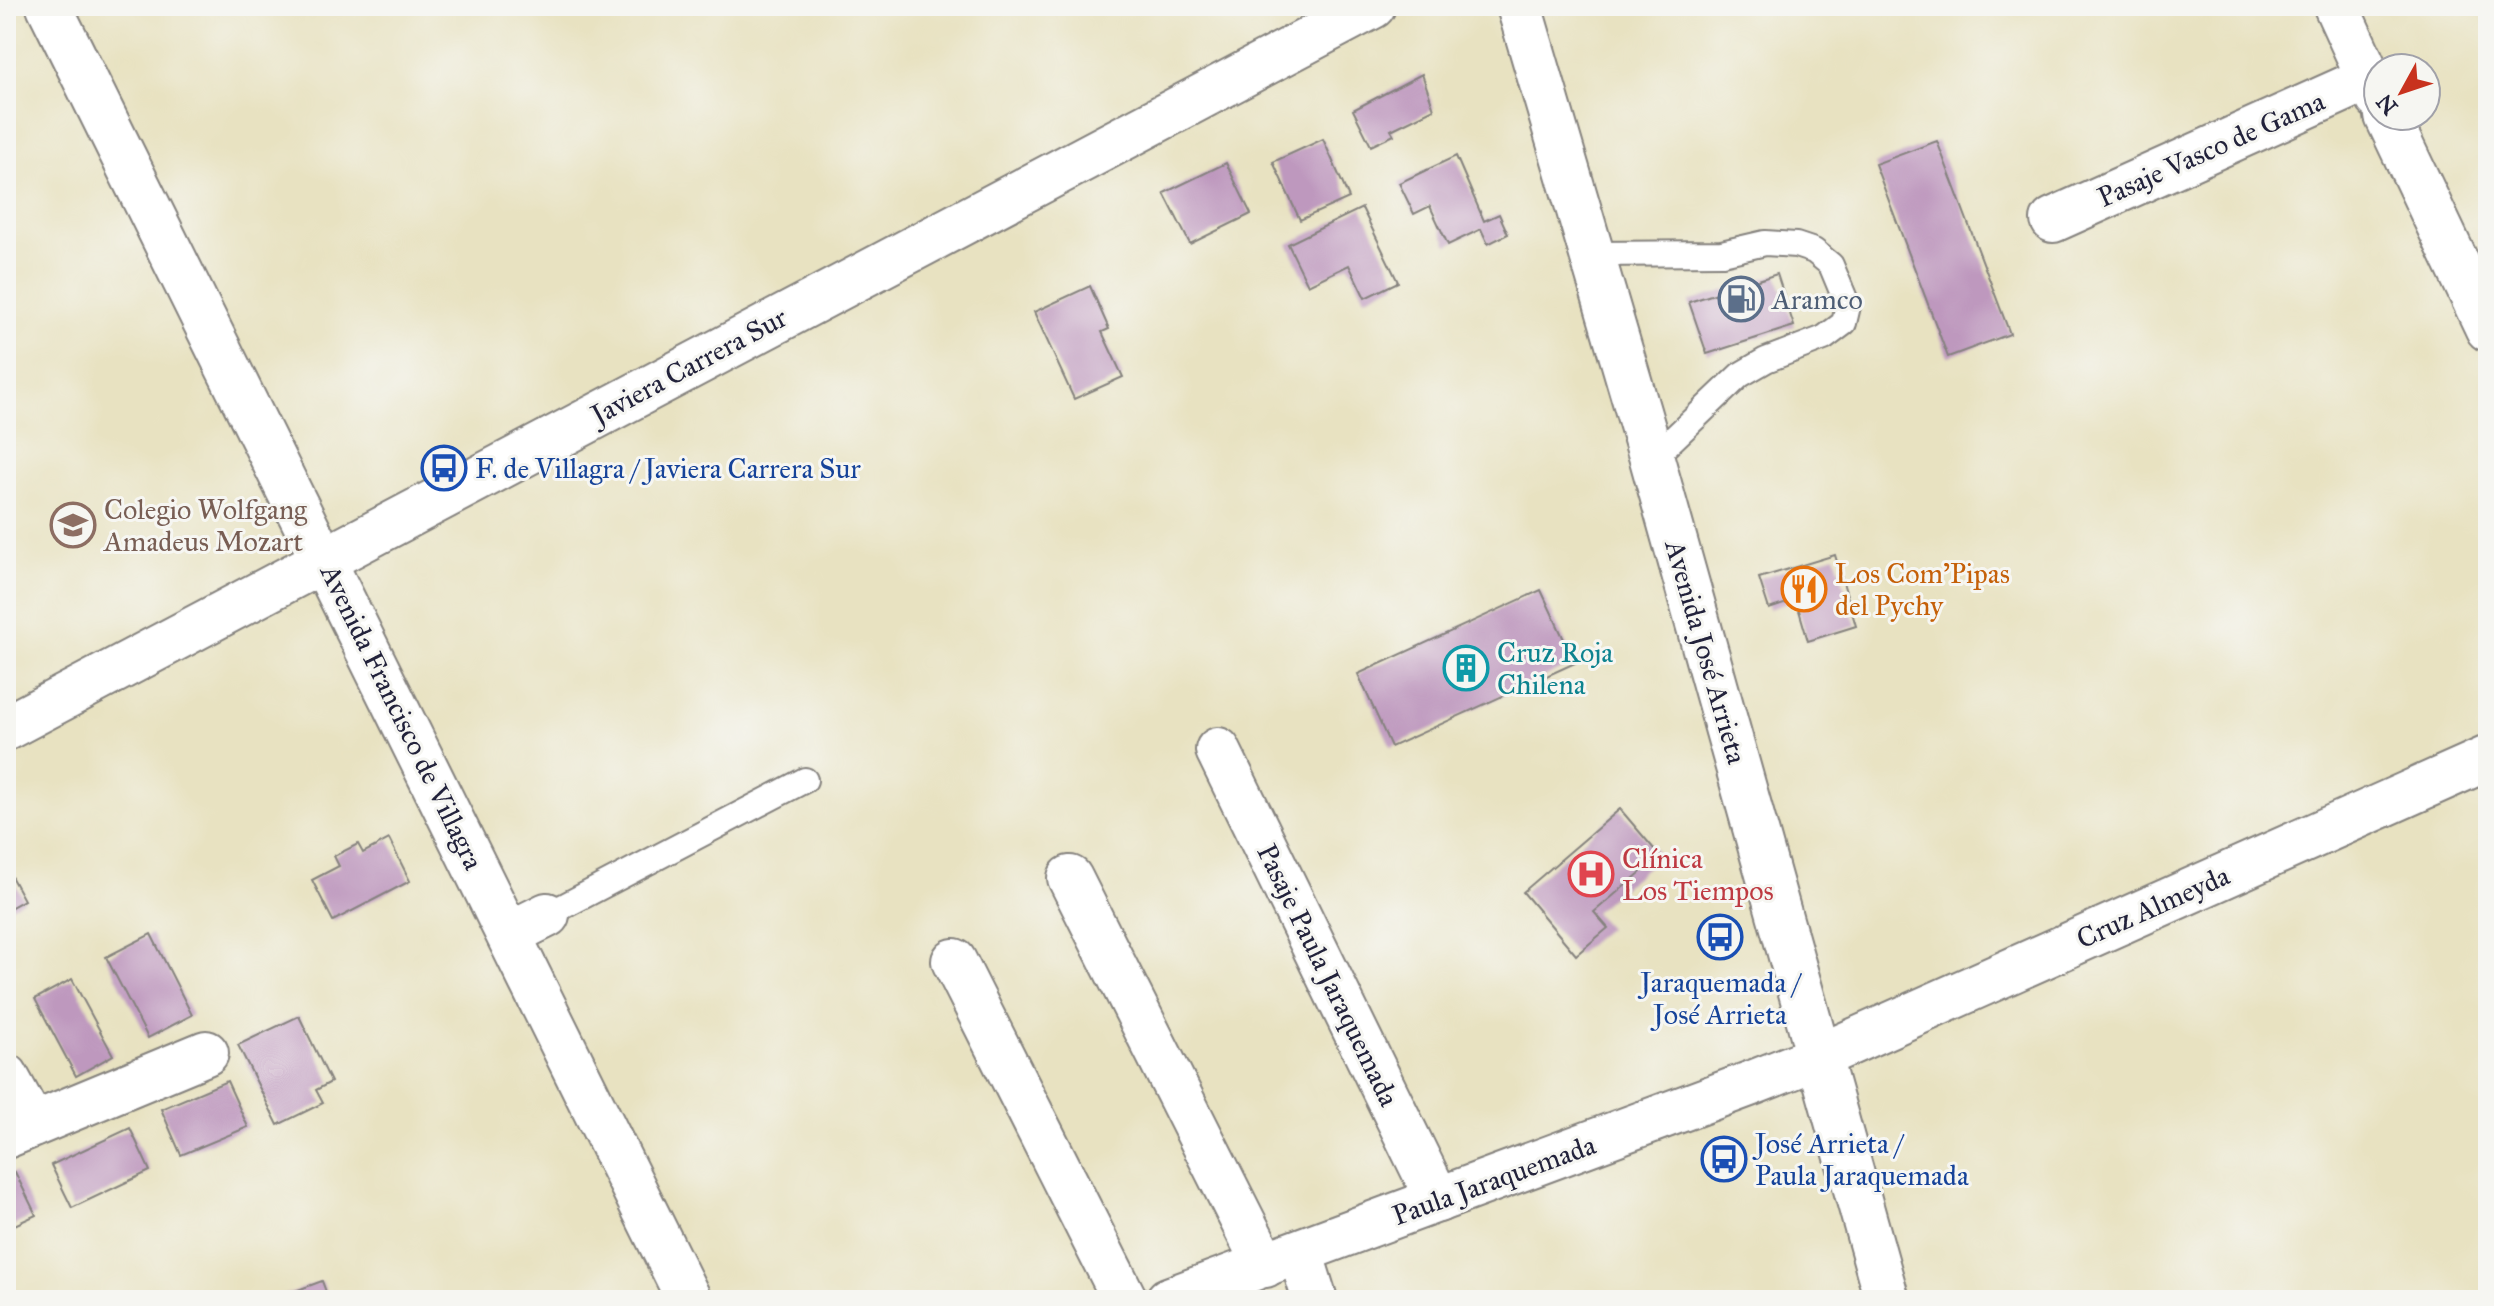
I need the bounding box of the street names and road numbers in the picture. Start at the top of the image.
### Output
street label: Pasaje Vasco de Gama [2092,83,2330,215]
street label: Javiera Carrera Sur [583,299,793,434]
street label: Avenida José Arrieta [1657,535,1755,768]
street label: Avenida Francisco de Villagra [312,558,491,876]
street label: Pasaje Paula Jaraquemada [1249,838,1407,1112]
street label: Cruz Almeyda [2071,858,2235,956]
street label: Paula Jaraquemada [1388,1127,1601,1233]

